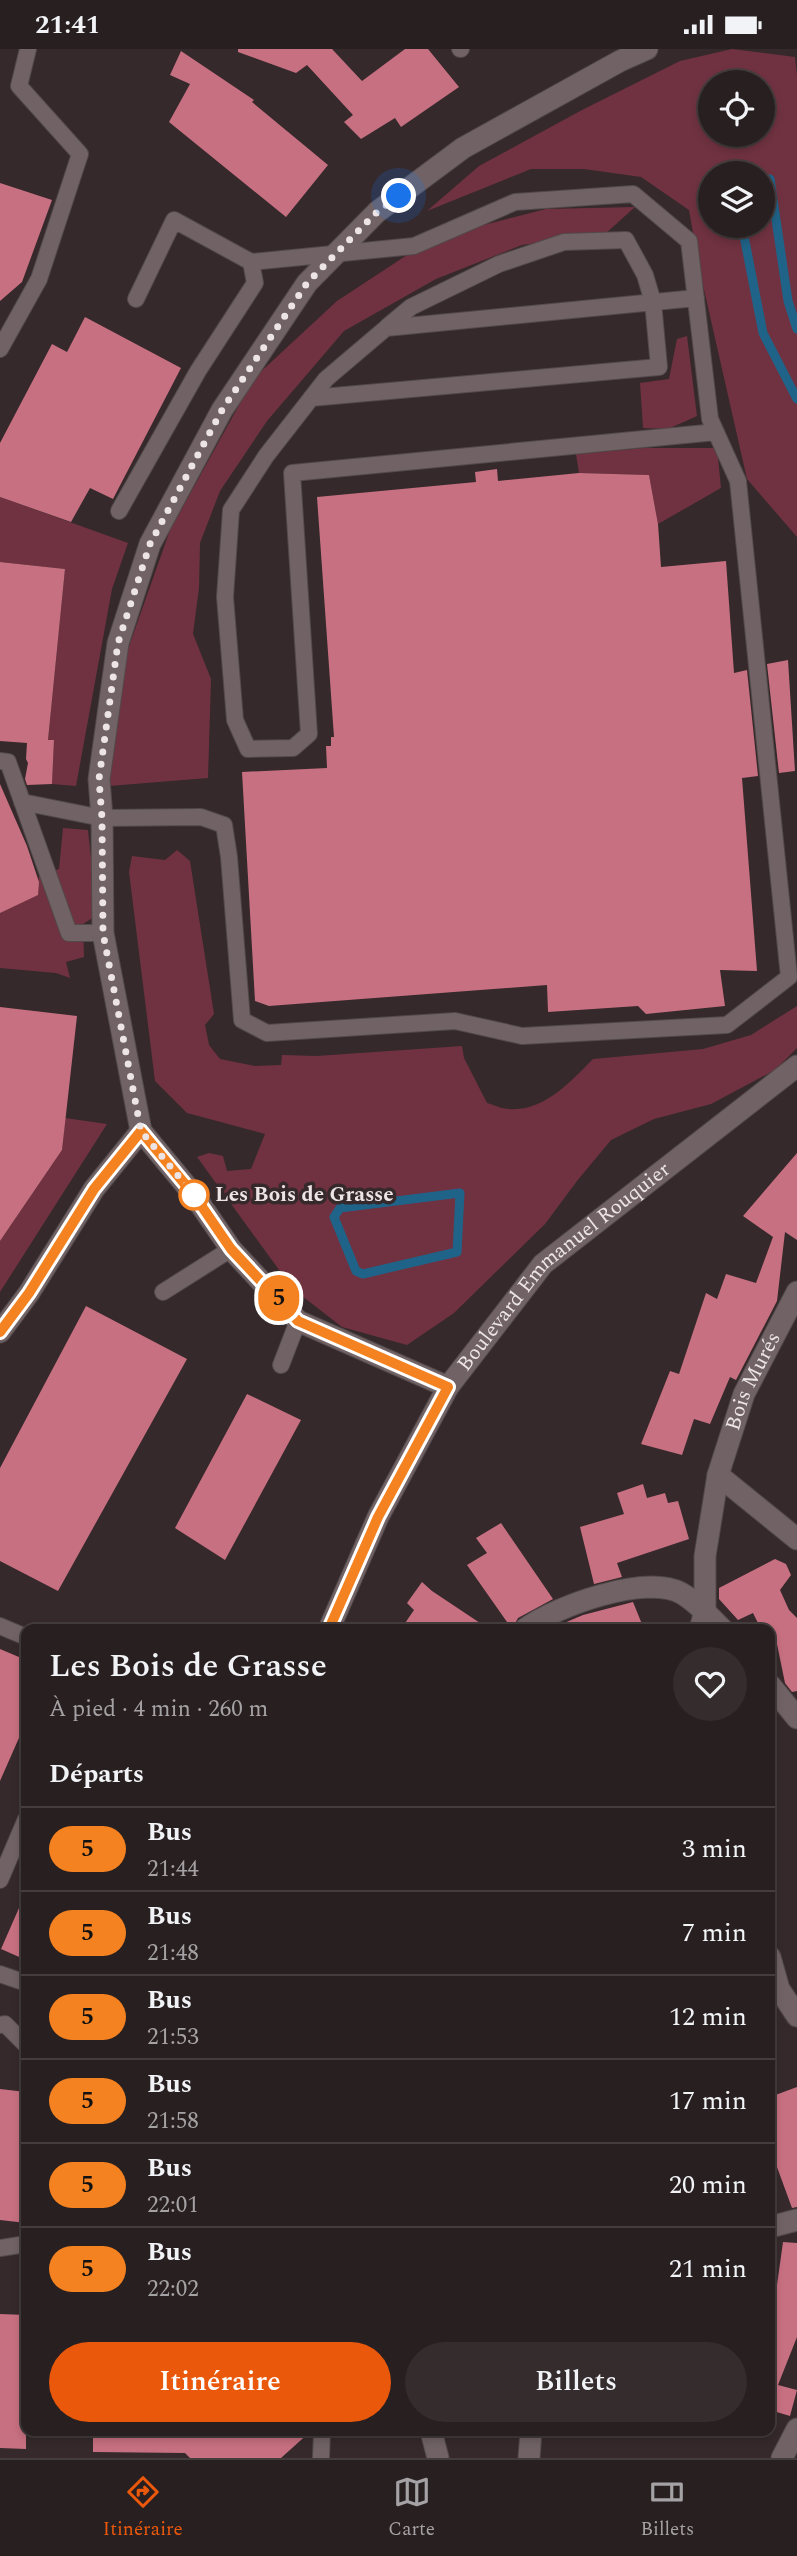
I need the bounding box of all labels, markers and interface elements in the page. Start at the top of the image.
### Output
text: 21:41 [35,5,100,45]
map controls [698,70,775,238]
button: locate [698,70,775,147]
button: layers [698,161,775,238]
your location [381,178,416,213]
street label: Boulevard Emmanuel Rouquier [449,1154,677,1379]
place label: Les Bois de Grasse [215,1179,394,1211]
marker: Les Bois de Grasse [179,1180,209,1210]
line badge: 5 [256,1275,302,1321]
text: 5 [272,1280,286,1316]
street label: Bois Murés [717,1326,790,1435]
text: Les Bois de Grasse [49,1641,327,1691]
button: heart [673,1647,747,1721]
text: À pied · 4 min · 260 m [49,1692,268,1727]
text: Départs [49,1754,144,1794]
text: Bus [147,1812,192,1852]
text: 3 min [682,1829,747,1869]
text: 5 [81,1831,94,1867]
text: 21:44 [147,1852,199,1887]
text: Bus [147,1896,192,1936]
text: 7 min [682,1913,747,1953]
text: 5 [81,1915,94,1951]
text: 21:48 [147,1936,199,1971]
text: Bus [147,1980,192,2020]
text: 12 min [669,1997,747,2037]
text: 5 [81,1999,94,2035]
text: 21:53 [147,2020,199,2055]
text: Bus [147,2064,192,2104]
text: 17 min [669,2081,747,2121]
text: 5 [81,2083,94,2119]
text: 21:58 [147,2104,199,2139]
text: Bus [147,2148,192,2188]
text: 20 min [669,2165,747,2205]
text: 5 [81,2167,94,2203]
text: 22:01 [147,2188,199,2223]
text: Bus [147,2232,192,2272]
text: 21 min [669,2249,747,2289]
text: 5 [81,2251,94,2287]
text: 22:02 [147,2272,199,2307]
button: Itinéraire [49,2342,391,2422]
button: Billets [405,2342,747,2422]
tab: Itinéraire [103,2473,183,2544]
tab: Carte [388,2473,435,2544]
tab: Billets [640,2473,694,2544]

